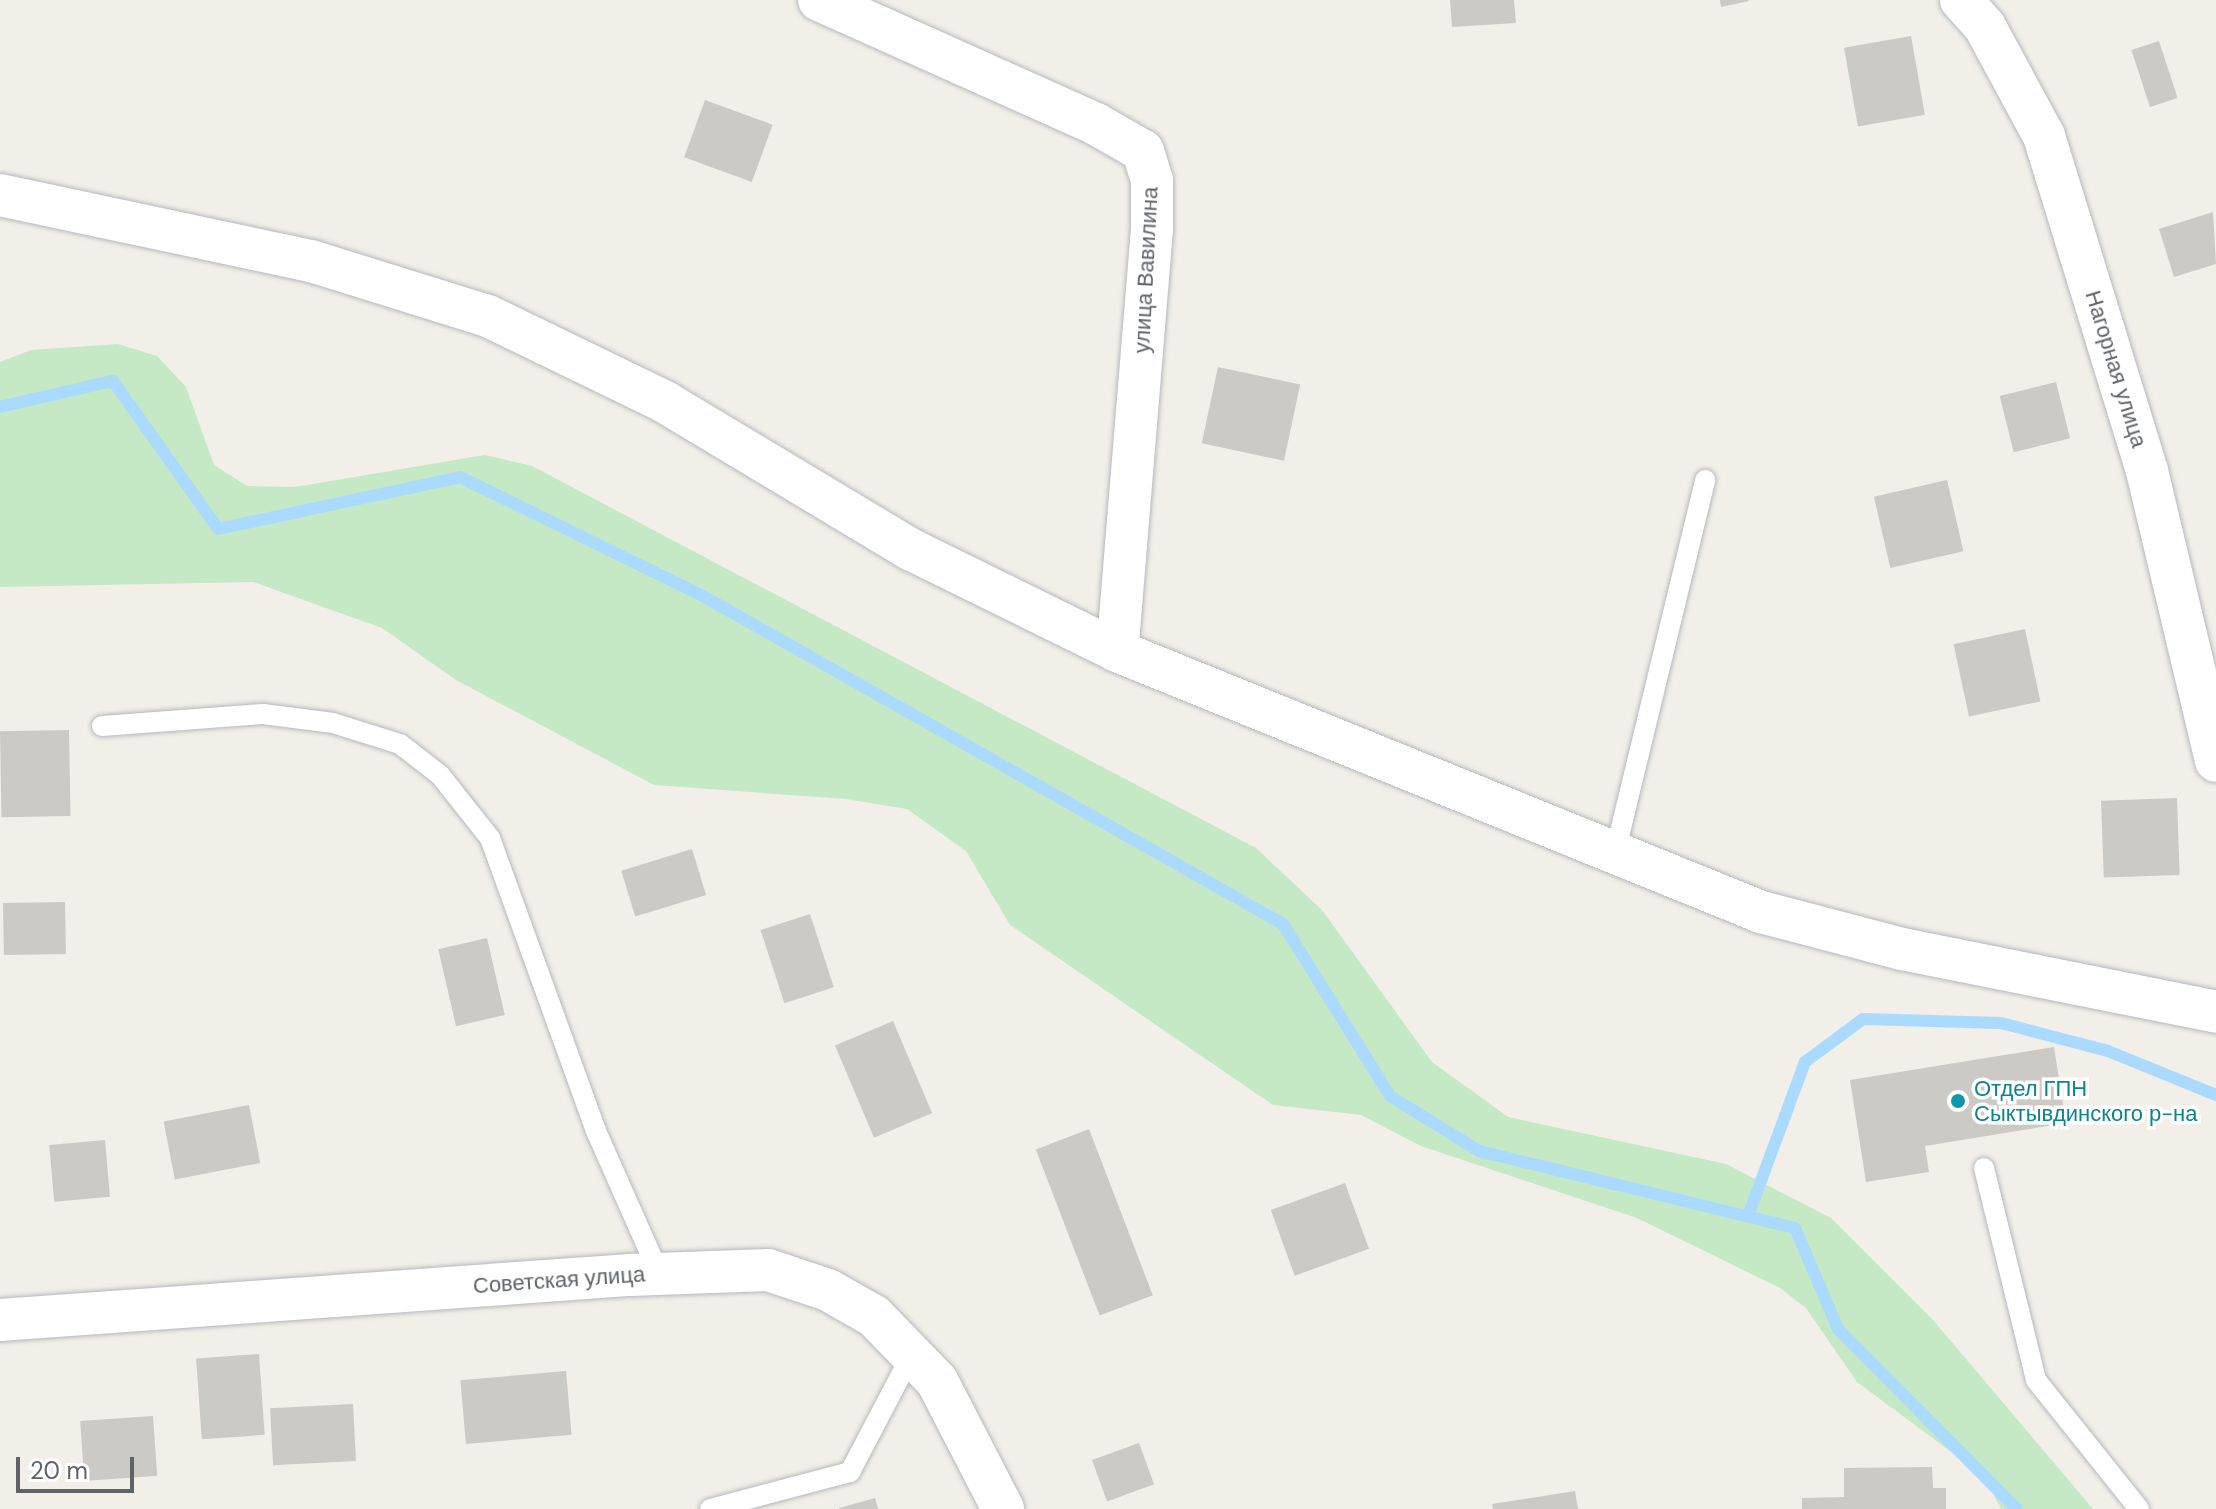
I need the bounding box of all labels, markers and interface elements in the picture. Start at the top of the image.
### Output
street label: улица Вавилина [1128,186,1164,354]
street label: Нагорная улица [2080,287,2152,451]
place label: Отдел ГПН Сыктывдинского р-на [1974,1075,2197,1126]
marker: Отдел ГПН Сыктывдинского р-на [1949,1092,1967,1110]
street label: Советская улица [472,1261,646,1299]
scale bar [20,1441,138,1491]
text: 20 m [30,1455,88,1486]

